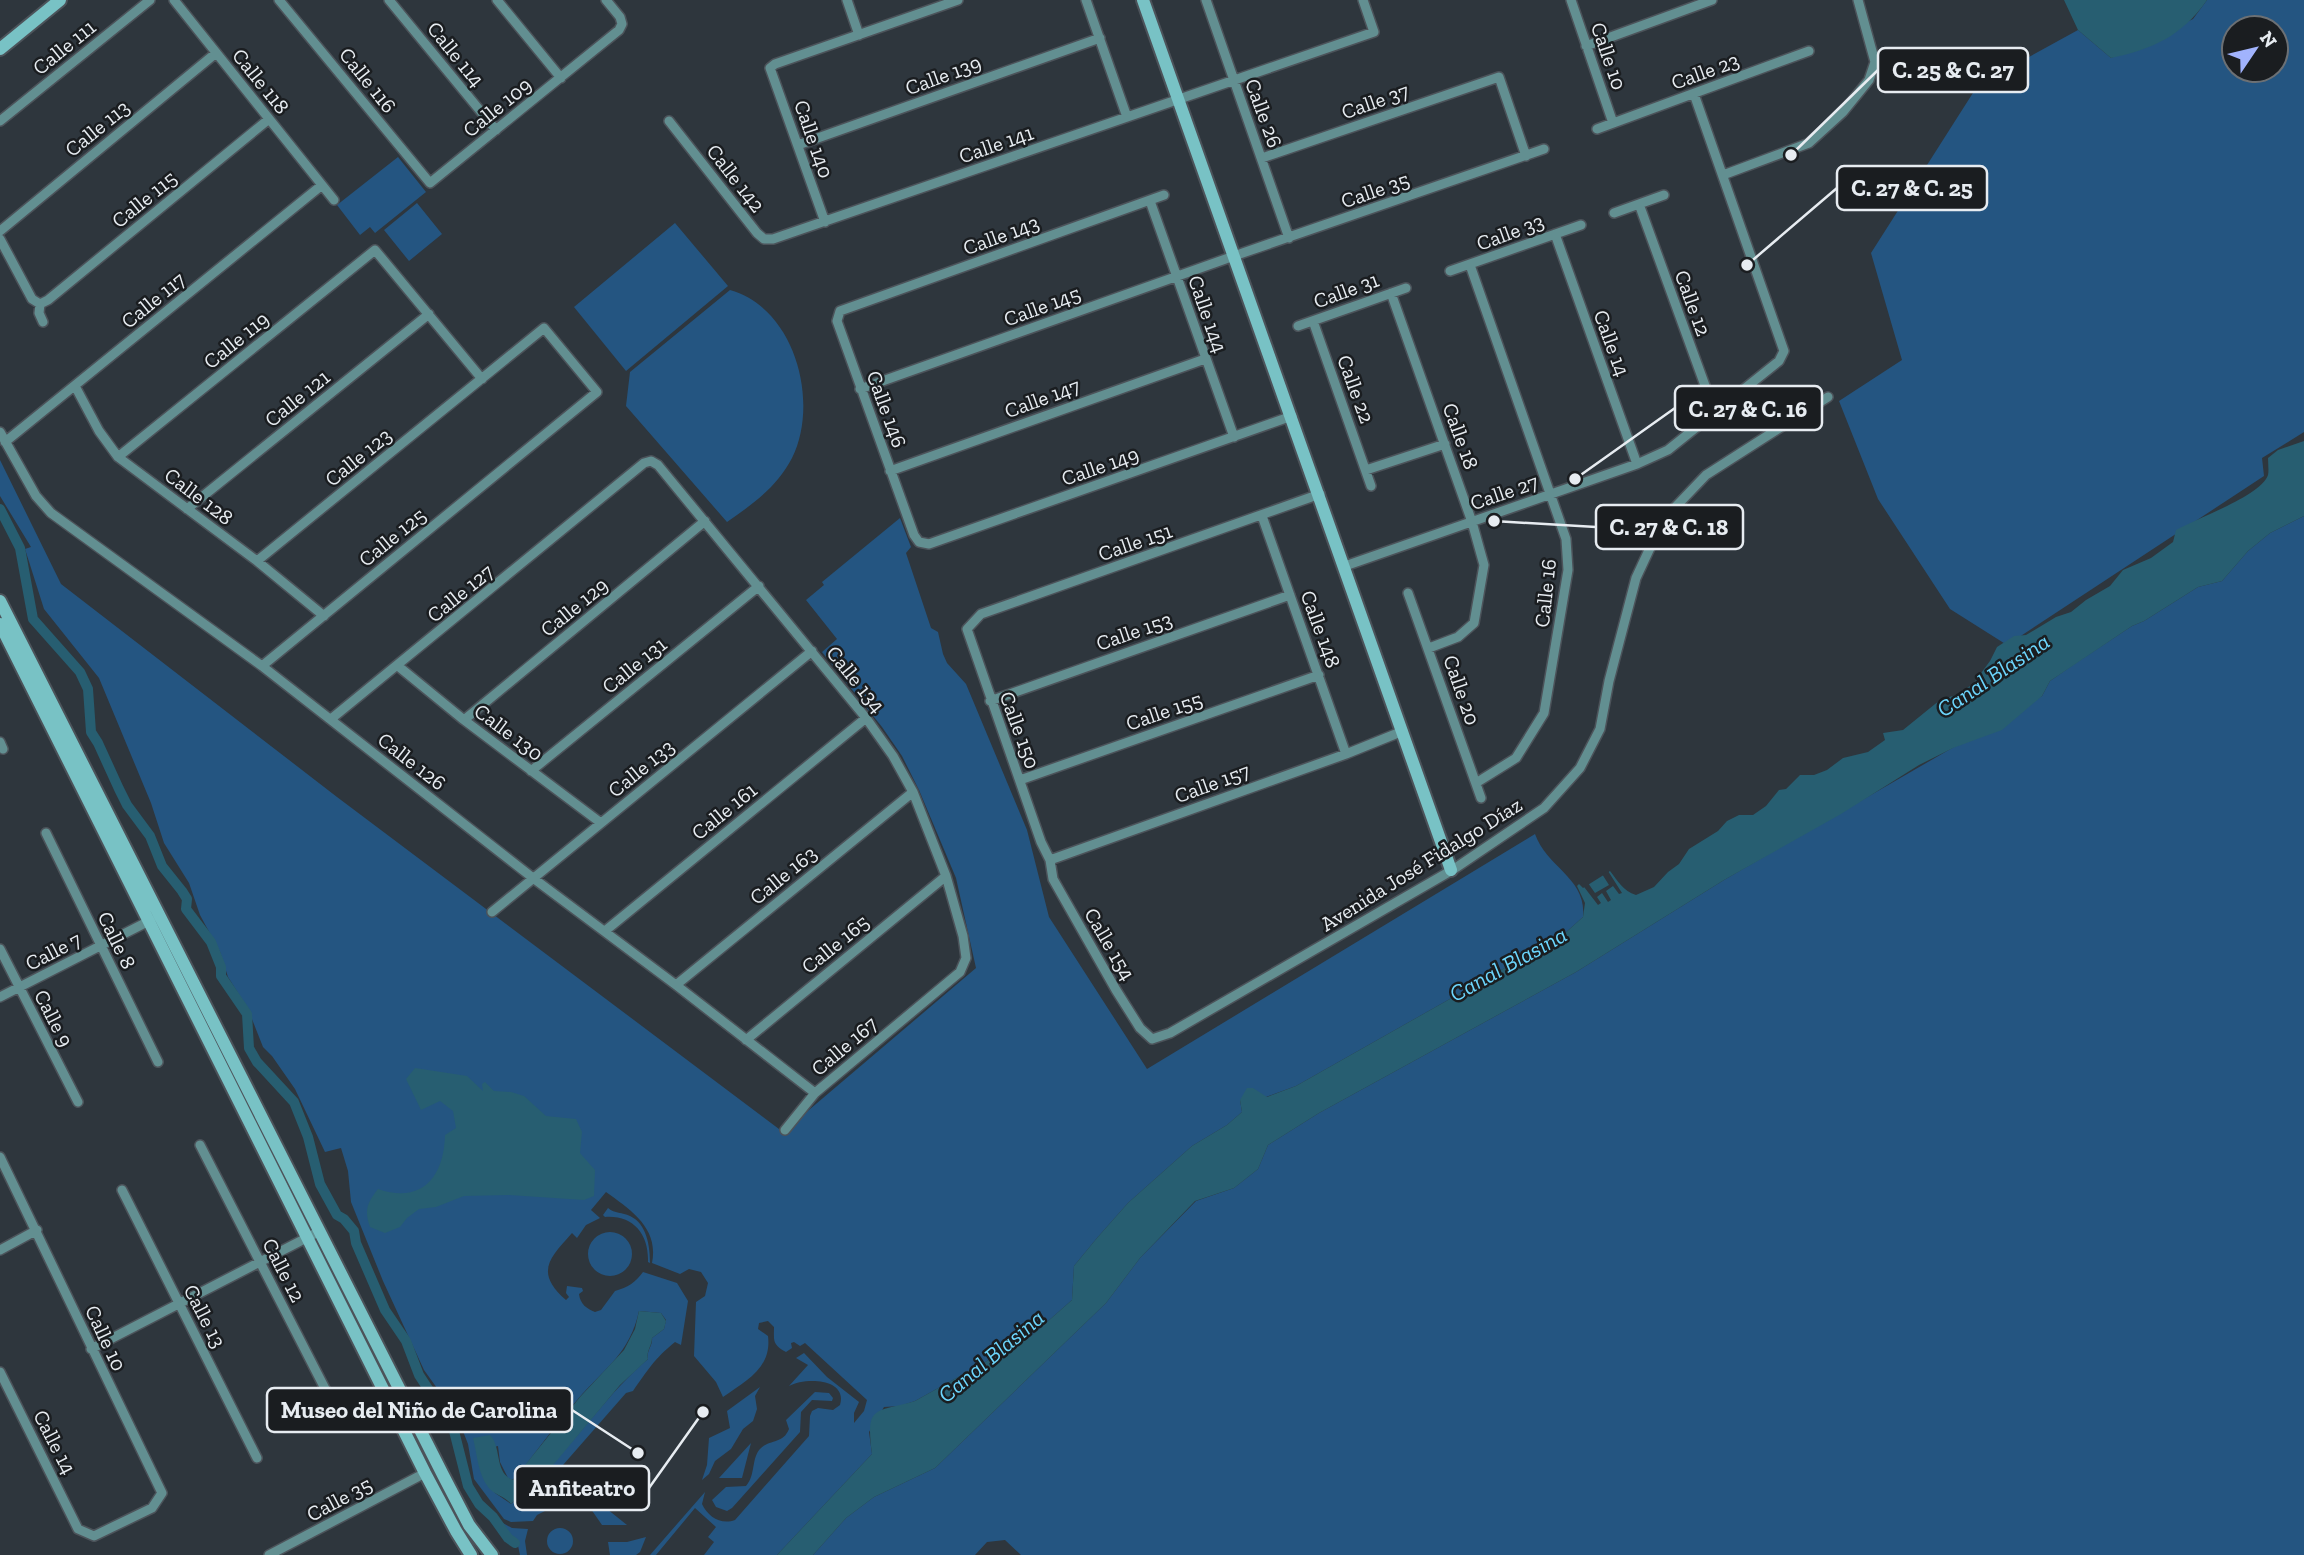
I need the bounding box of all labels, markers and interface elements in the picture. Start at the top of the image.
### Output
street label: Calle 111 [27,14,101,80]
north arrow [2220,14,2290,84]
street label: Calle 114 [422,16,490,92]
street label: Calle 10 [1586,19,1632,93]
text: N [2255,27,2282,52]
street label: Calle 116 [334,42,402,118]
street label: Calle 118 [227,43,295,119]
street label: Calle 23 [1668,47,1742,95]
callout: C. 25 & C. 27 [1878,48,2028,92]
street label: Calle 139 [902,50,984,100]
text: C. 25 & C. 27 [1892,56,2014,84]
street label: Calle 109 [458,72,536,142]
street label: Calle 26 [1240,75,1288,151]
street label: Calle 37 [1338,78,1412,124]
street label: Calle 113 [60,94,134,162]
street label: Calle 140 [789,97,839,181]
street label: Calle 141 [956,120,1036,168]
street label: Calle 142 [702,139,770,217]
street label: Calle 115 [106,165,182,233]
callout: C. 27 & C. 25 [1837,166,1987,210]
street label: Calle 35 [1338,167,1412,213]
text: C. 27 & C. 25 [1851,174,1973,202]
street label: Calle 33 [1473,208,1547,256]
street label: Calle 143 [960,210,1042,260]
street label: Calle 117 [116,267,190,333]
street label: Calle 31 [1310,267,1382,313]
street label: Calle 12 [1670,267,1716,339]
street label: Calle 144 [1183,272,1233,356]
street label: Calle 145 [1000,281,1084,331]
street label: Calle 119 [198,306,274,374]
street label: Calle 14 [1588,306,1636,380]
street label: Calle 22 [1332,351,1380,427]
street label: Calle 121 [259,364,335,432]
street label: Calle 146 [862,367,912,451]
street label: Calle 147 [1001,373,1083,423]
callout: C. 27 & C. 16 [1675,386,1822,430]
text: C. 27 & C. 16 [1689,395,1807,423]
street label: Calle 18 [1437,399,1485,473]
street label: Calle 123 [320,423,396,491]
street label: Calle 149 [1058,441,1142,491]
street label: Calle 128 [160,462,238,530]
street label: Calle 27 [1467,469,1541,515]
street label: Calle 125 [353,502,431,572]
callout: C. 27 & C. 18 [1596,505,1743,549]
text: C. 27 & C. 18 [1610,513,1728,541]
street label: Calle 151 [1095,518,1175,566]
street label: Calle 16 [1529,557,1561,629]
street label: Calle 127 [422,559,498,627]
street label: Calle 129 [535,572,613,642]
street label: Calle 148 [1296,587,1346,671]
street label: Calle 153 [1093,606,1175,656]
water label: Canal Blasina [1931,627,2055,723]
street label: Calle 131 [597,631,671,699]
street label: Calle 134 [821,640,891,718]
street label: Calle 20 [1438,652,1486,728]
street label: Calle 155 [1123,686,1205,736]
street label: Calle 150 [994,688,1046,772]
street label: Calle 130 [470,698,548,766]
street label: Calle 126 [373,727,451,795]
street label: Calle 133 [603,734,679,802]
street label: Calle 157 [1171,758,1253,808]
street label: Calle 161 [686,777,762,845]
street label: Avenida José Fidalgo Díaz [1316,792,1527,936]
street label: Calle 163 [744,840,822,910]
street label: Calle 154 [1079,903,1141,985]
street label: Calle 8 [92,907,142,973]
street label: Calle 165 [796,909,874,979]
water label: Canal Blasina [1444,920,1572,1008]
street label: Calle 7 [21,926,85,976]
street label: Calle 9 [29,985,79,1051]
street label: Calle 167 [806,1011,882,1081]
street label: Calle 12 [257,1234,311,1306]
street label: Calle 13 [178,1280,232,1352]
street label: Calle 10 [80,1301,132,1375]
water label: Canal Blasina [932,1303,1050,1409]
callout: Museo del Niño de Carolina [267,1388,572,1432]
text: Museo del Niño de Carolina [281,1396,558,1424]
street label: Calle 14 [28,1406,82,1478]
callout: Anfiteatro [515,1466,649,1510]
street label: Calle 35 [302,1471,376,1527]
text: Anfiteatro [529,1474,635,1502]

